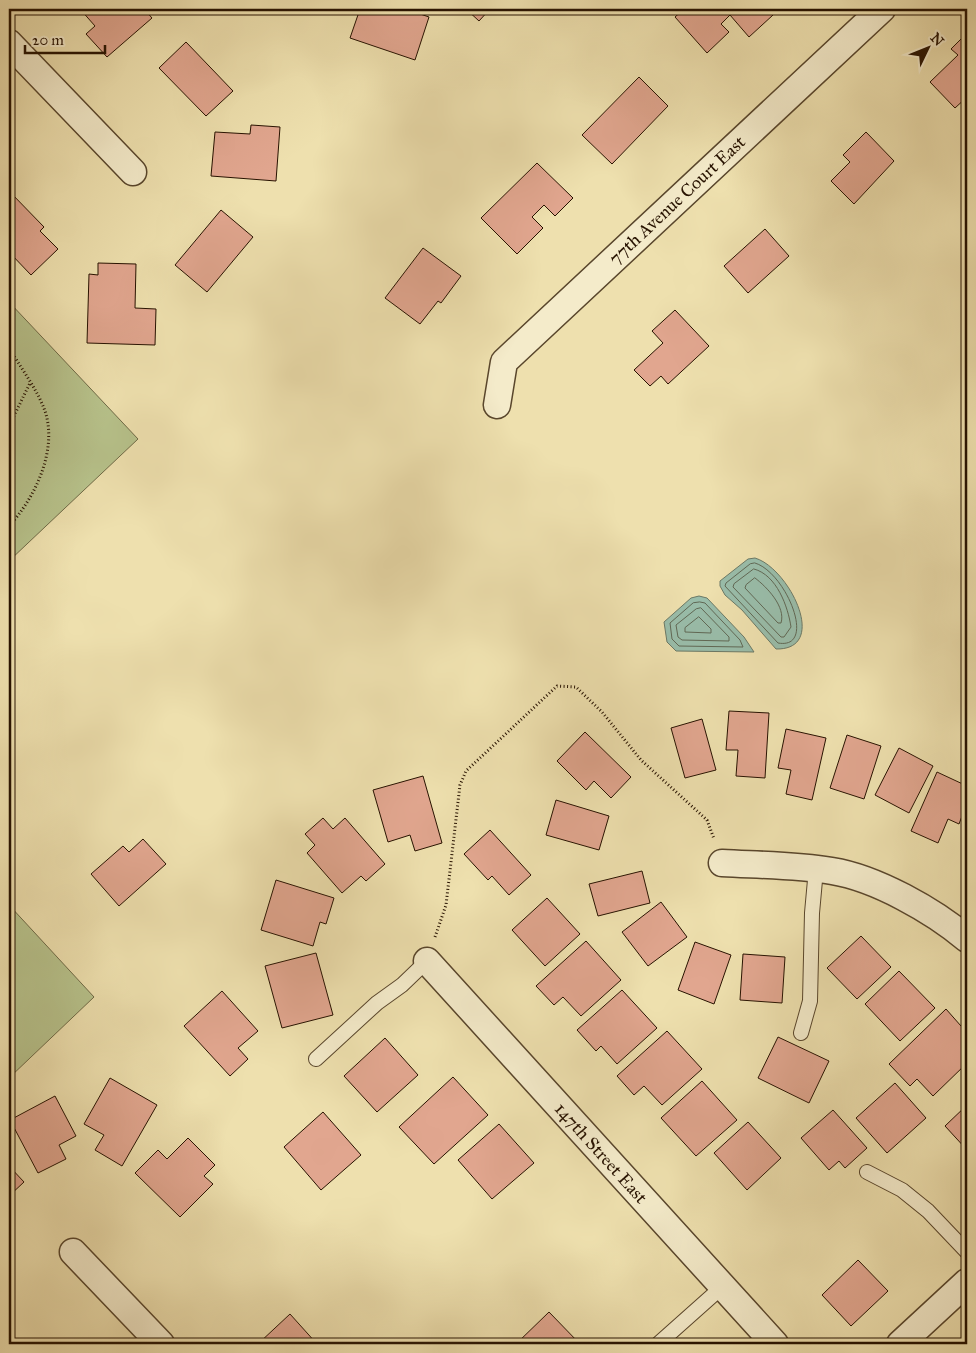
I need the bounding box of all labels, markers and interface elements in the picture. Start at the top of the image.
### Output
scale bar [25,22,105,54]
north arrow [904,22,954,72]
text: N [927,29,947,50]
text: 20 m [32,31,64,49]
street label: 77th Avenue Court East [604,131,750,269]
street label: 147th Street East [550,1098,652,1208]

